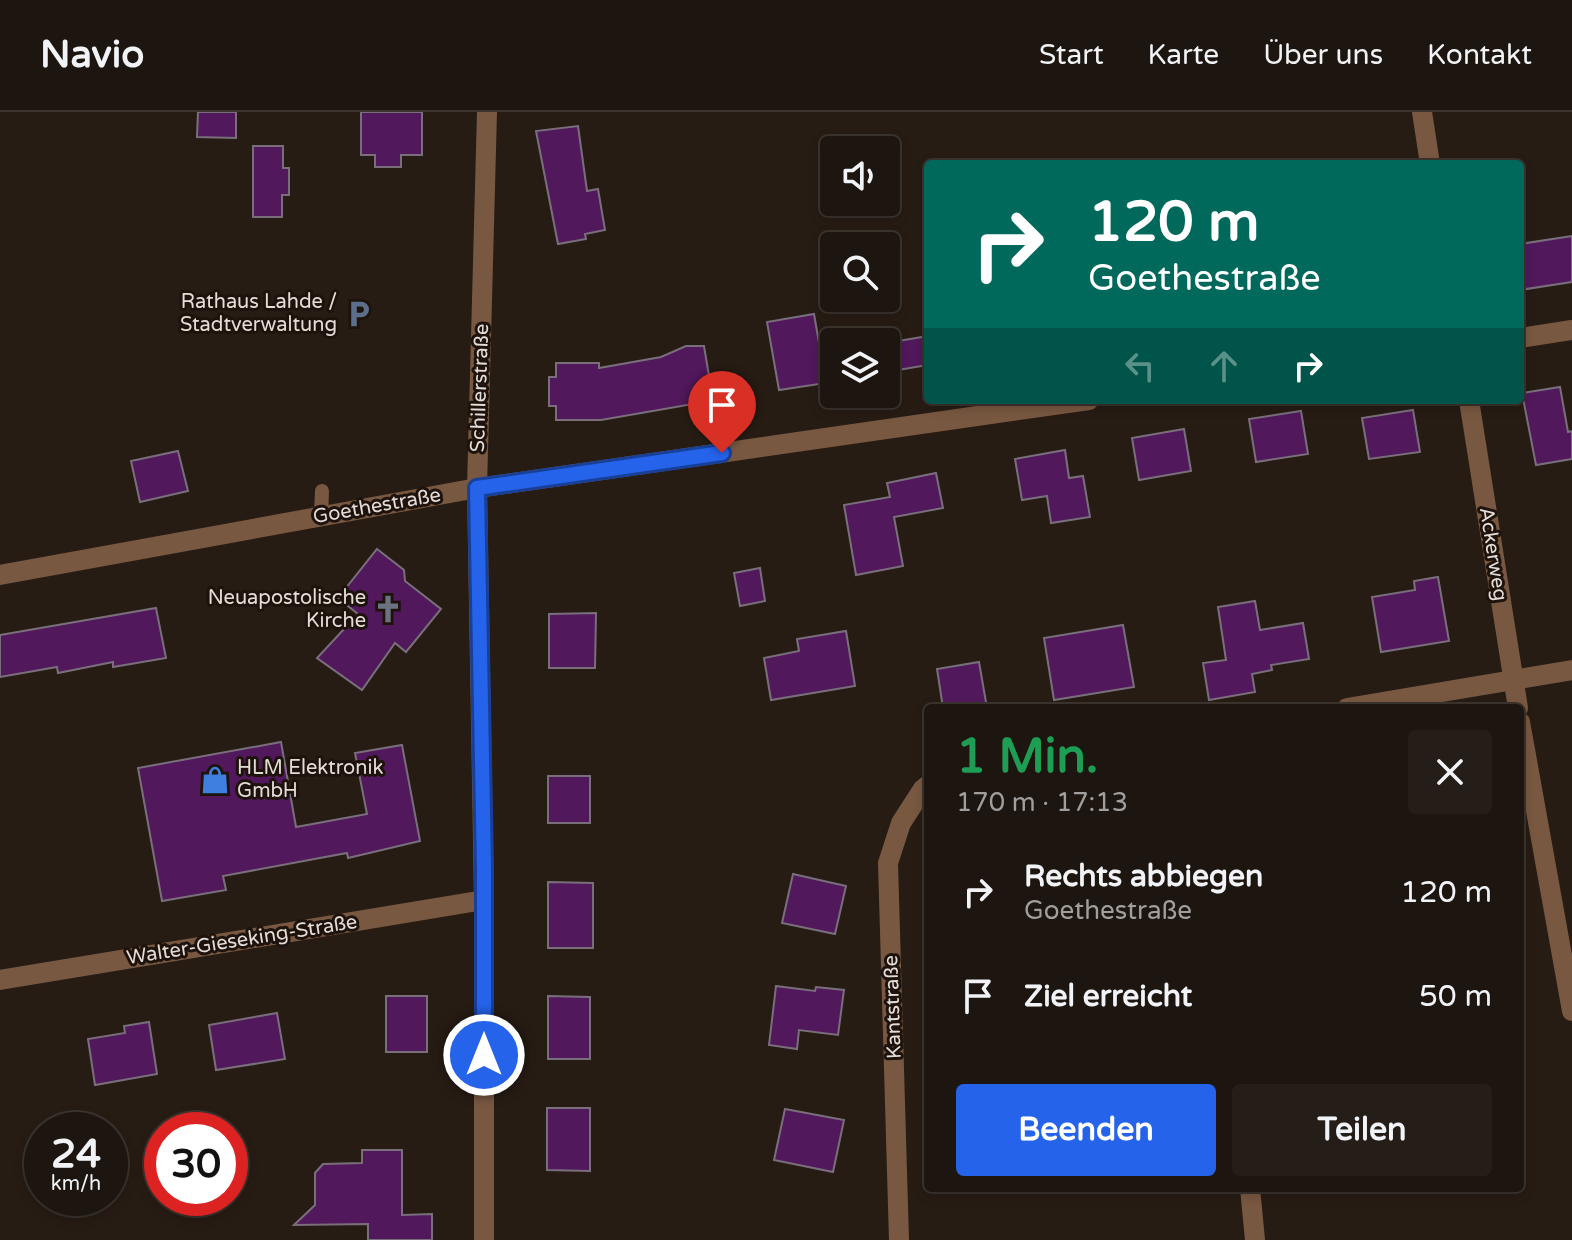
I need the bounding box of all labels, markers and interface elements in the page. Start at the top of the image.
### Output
text: Navio [40,32,144,78]
text: Start [1039,38,1104,72]
text: Karte [1148,38,1219,72]
text: Über uns [1263,38,1383,72]
text: Kontakt [1427,38,1532,72]
map controls [820,136,900,408]
button: sound [820,136,900,216]
text: 120 m [1088,189,1259,256]
icon: right [956,192,1060,296]
button: search [820,232,900,312]
text: Goethestraße [1088,257,1321,300]
place label: Rathaus Lahde / Stadtverwaltung [180,290,337,337]
parking icon: Rathaus Lahde / Stadtverwaltung [344,299,374,329]
street label: Schillerstraße [466,323,494,453]
button: layers [820,328,900,408]
icon: left [1118,344,1162,388]
icon: ahead [1202,344,1246,388]
icon: right [1286,344,1330,388]
pin [688,371,756,453]
icon: arrive [700,383,744,427]
street label: Goethestraße [311,483,443,529]
street label: Ackerweg [1474,505,1512,603]
place label: Neuapostolische Kirche [208,586,366,633]
church icon: Neuapostolische Kirche [373,594,403,624]
text: 1 Min. [956,728,1098,786]
button: close [1408,730,1492,814]
place label: HLM Elektronik GmbH [237,756,383,803]
shop icon: HLM Elektronik GmbH [200,765,230,795]
text: 170 m · 17:13 [956,787,1128,818]
text: Rechts abbiegen [1024,858,1263,895]
icon: right [956,870,1000,914]
text: 120 m [1400,874,1492,911]
text: Goethestraße [1024,895,1192,926]
street label: Walter-Gieseking-Straße [125,910,359,970]
street label: Kantstraße [879,955,907,1059]
icon: arrive [956,974,1000,1018]
text: Ziel erreicht [1024,978,1192,1015]
text: 50 m [1419,978,1492,1015]
position arrow [442,1013,526,1097]
button: Beenden [956,1084,1216,1176]
button: Teilen [1232,1084,1492,1176]
speed limit sign: 30 [144,1112,248,1216]
text: 24 [51,1130,101,1178]
text: km/h [51,1172,101,1196]

